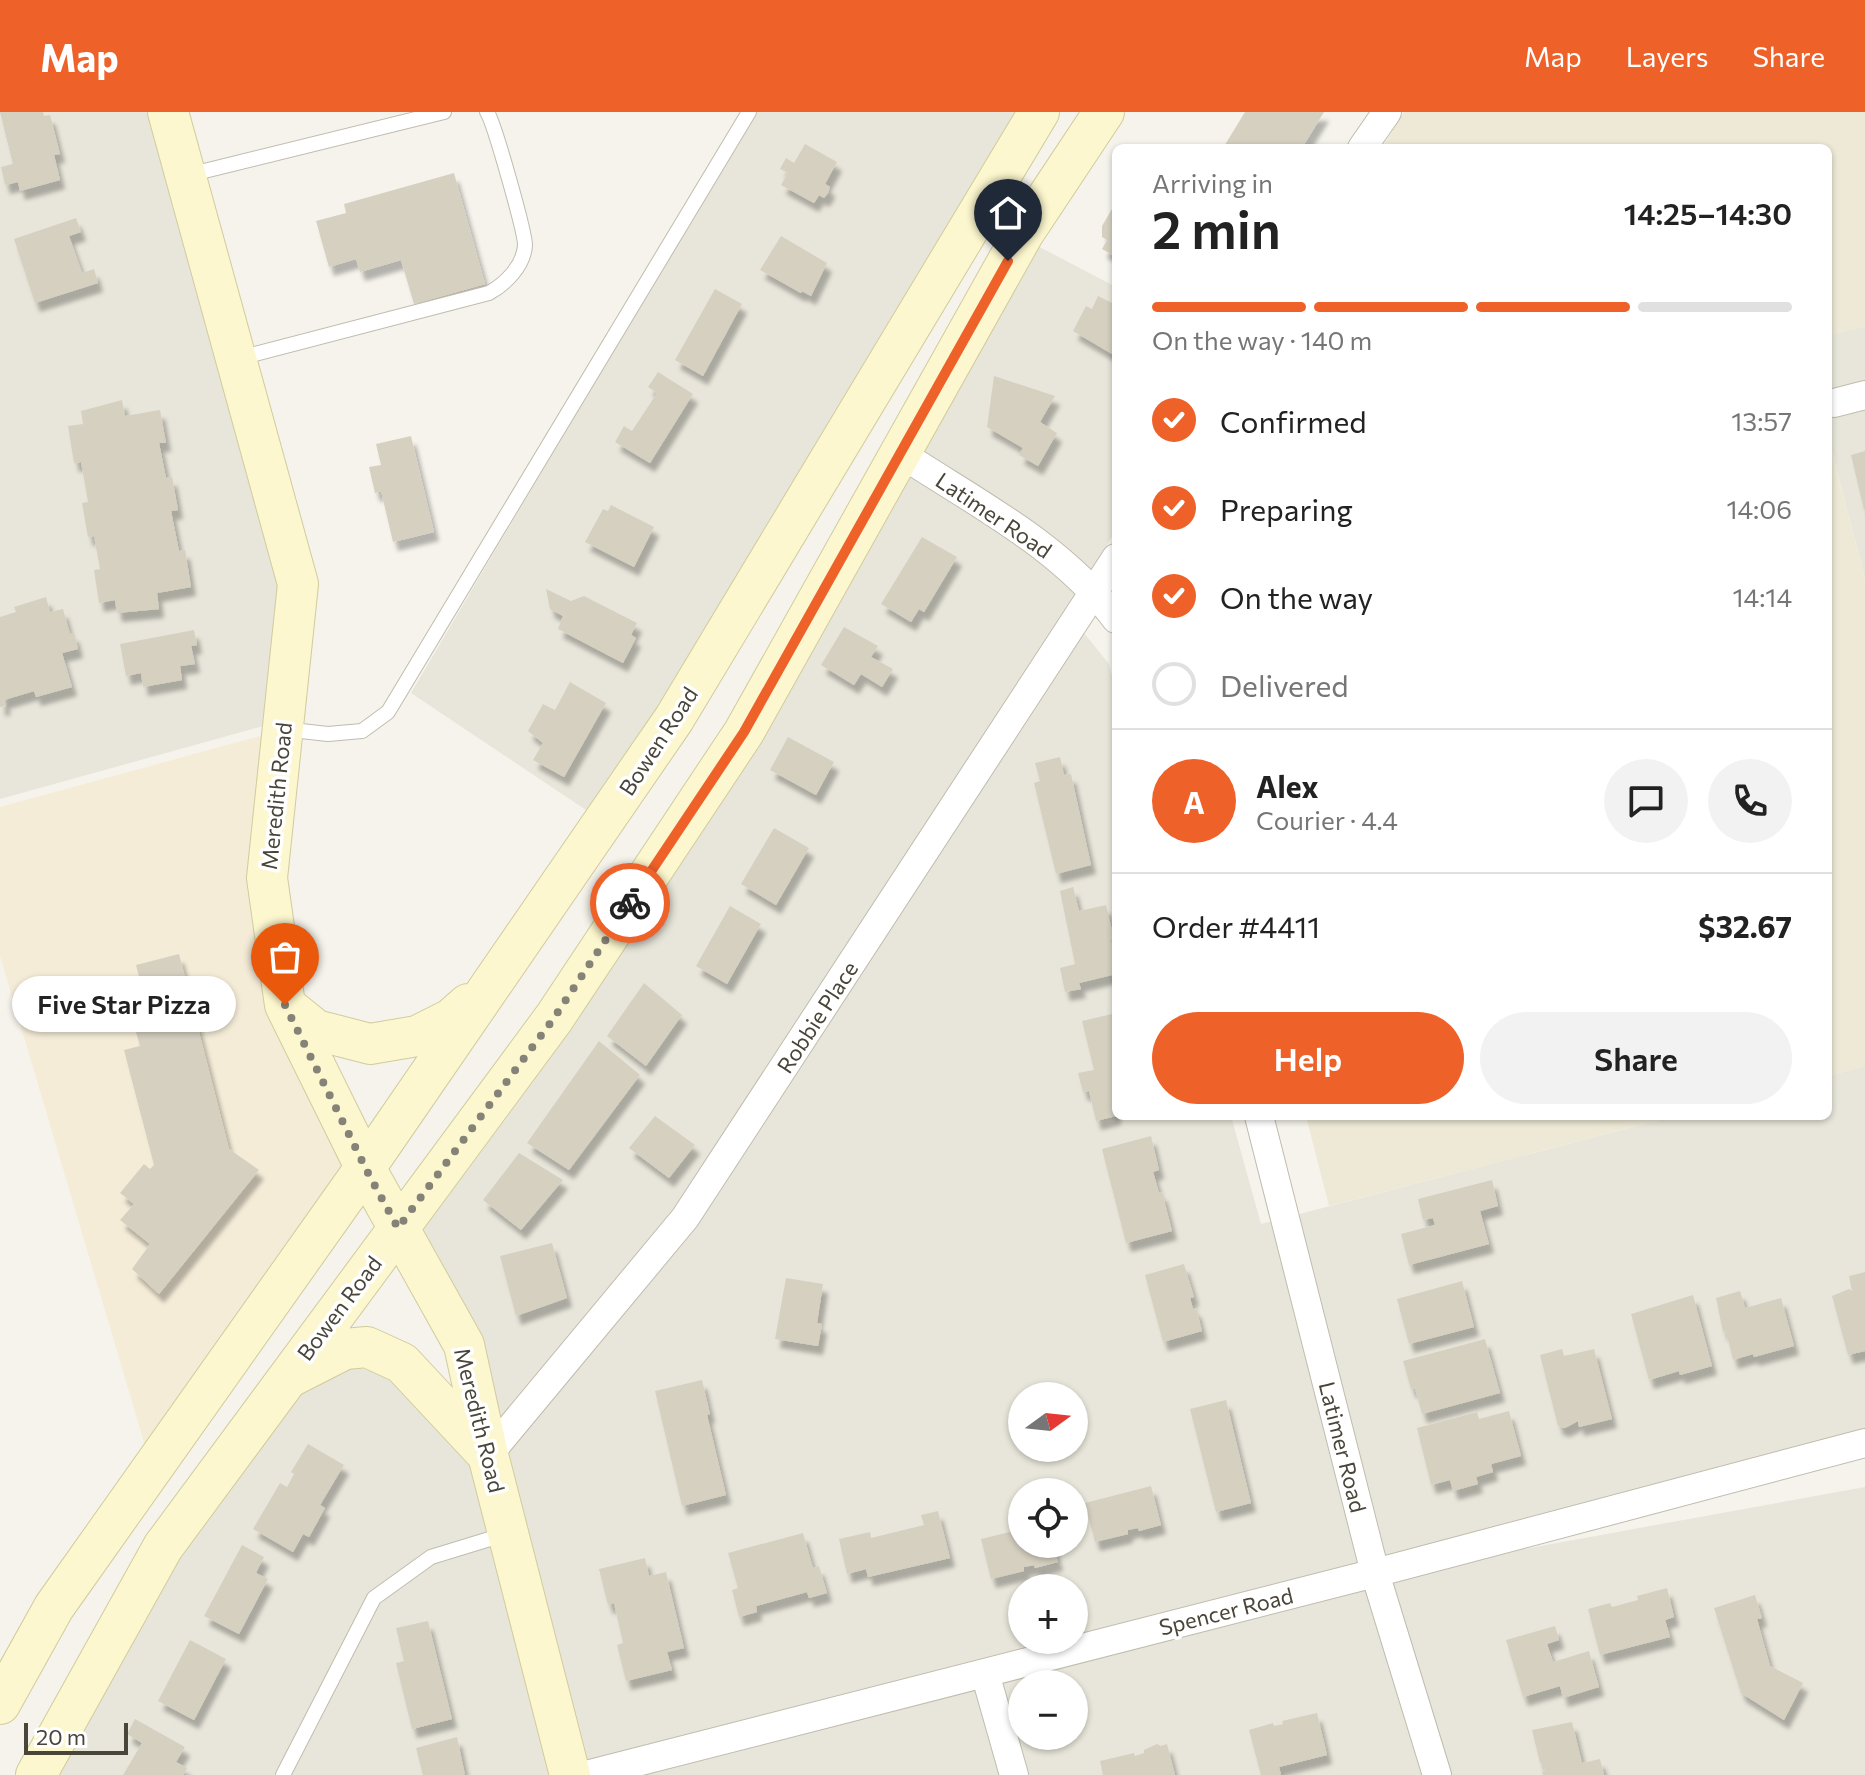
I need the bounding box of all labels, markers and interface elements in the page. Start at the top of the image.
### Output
text: Map [40,33,119,80]
text: Map [1524,39,1582,73]
text: Layers [1626,39,1708,73]
text: Share [1752,39,1825,73]
text: Arriving in [1152,167,1273,198]
pin [974,179,1042,261]
icon: home [986,191,1030,235]
text: 14:25–14:30 [1624,194,1792,231]
text: 2 min [1152,196,1281,260]
text: On the way · 140 m [1152,324,1372,355]
icon: check [1152,398,1196,442]
text: Confirmed [1220,402,1367,439]
text: 13:57 [1731,405,1792,436]
street label: Latimer Road [931,466,1057,564]
icon: check [1152,486,1196,530]
text: Preparing [1220,490,1353,527]
text: 14:06 [1726,493,1792,524]
icon: check [1152,574,1196,618]
text: On the way [1220,578,1373,615]
text: 14:14 [1732,581,1792,612]
text: Delivered [1220,666,1349,703]
street label: Bowen Road [613,682,703,800]
street label: Meredith Road [255,721,297,871]
button: chat [1604,759,1688,843]
button: phone [1708,759,1792,843]
text: Alex [1256,767,1319,804]
text: A [1183,783,1205,820]
text: Courier · 4.4 [1256,804,1398,835]
courier [590,863,670,943]
icon: bike [608,881,652,925]
text: Order #4411 [1152,907,1320,944]
text: $32.67 [1698,907,1792,944]
pin [251,923,319,1005]
icon: bag [263,935,307,979]
street label: Robbie Place [771,956,863,1078]
callout: Five Star Pizza [13,977,237,1033]
text: Five Star Pizza [37,988,211,1019]
button: Help [1152,1012,1464,1104]
button: Share [1480,1012,1792,1104]
street label: Bowen Road [291,1250,387,1366]
street label: Meredith Road [449,1345,511,1495]
street label: Latimer Road [1314,1379,1372,1515]
north arrow [1008,1382,1088,1462]
map controls [1008,1382,1088,1750]
button: locate [1008,1478,1088,1558]
button: + [1008,1574,1088,1654]
street label: Spencer Road [1156,1581,1296,1641]
button: − [1008,1670,1088,1750]
scale bar [24,1719,128,1755]
text: 20 m [36,1723,86,1750]

